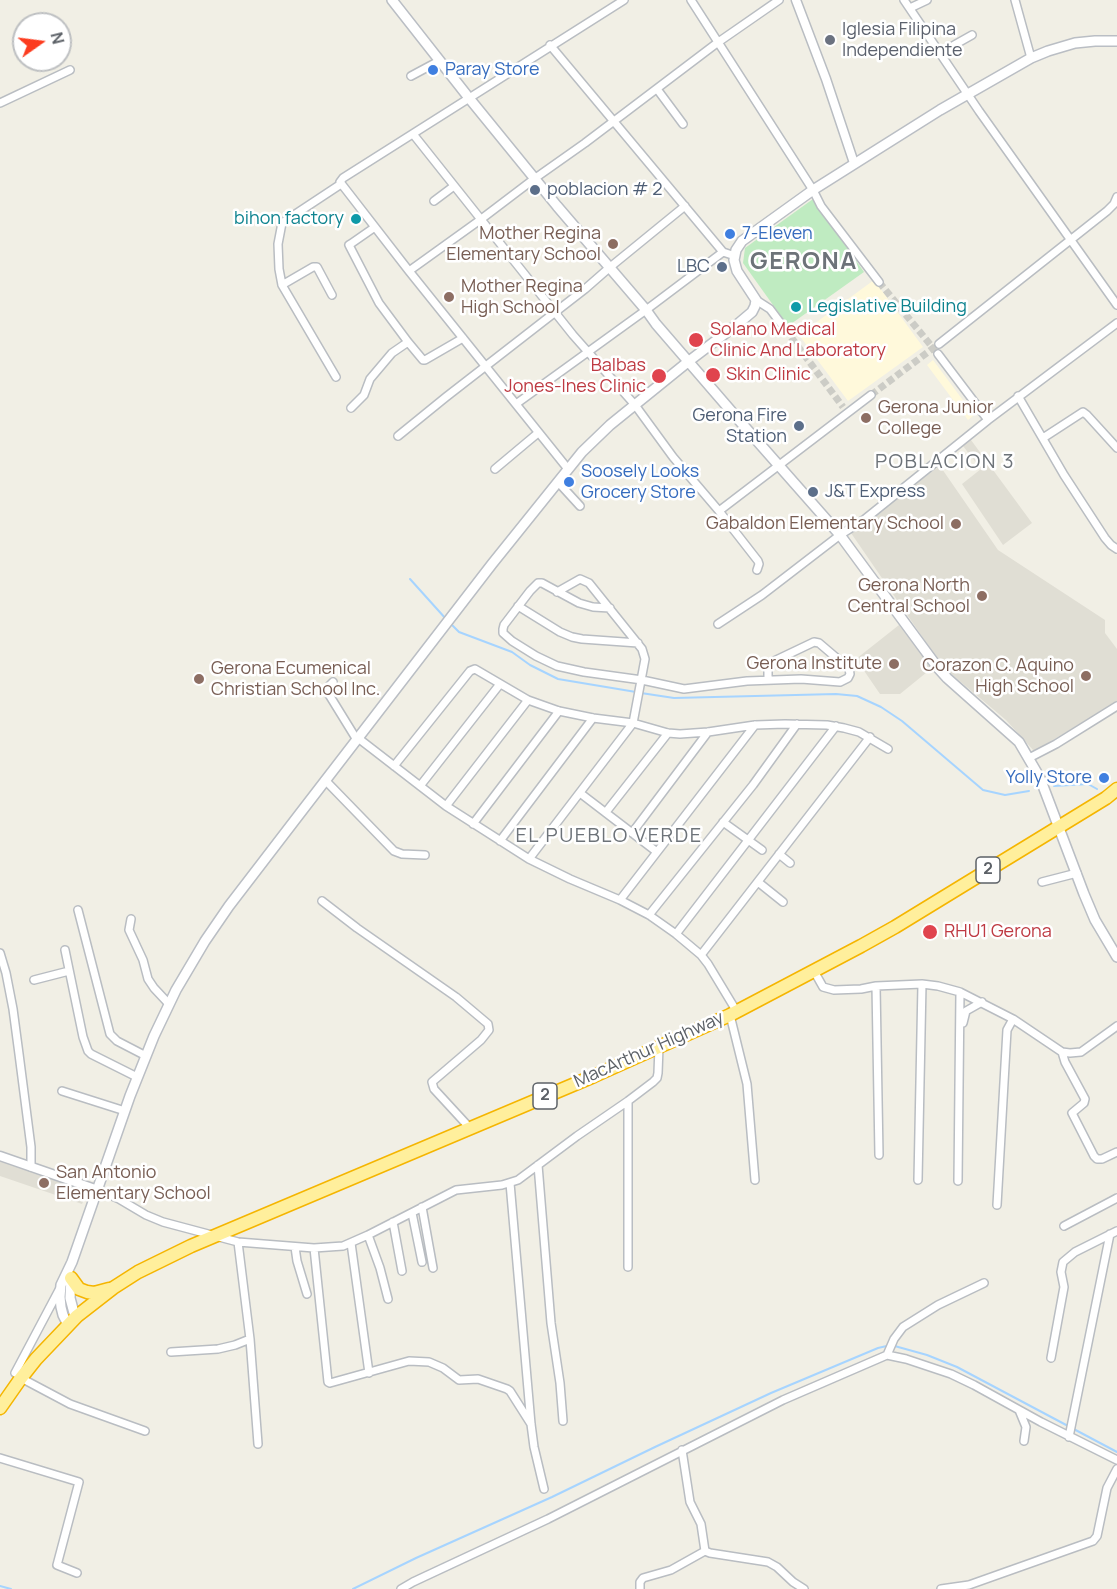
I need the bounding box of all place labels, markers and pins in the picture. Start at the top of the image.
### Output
place label: Iglesia Filipina Independiente [842,19,962,62]
marker: Iglesia Filipina Independiente [823,33,837,47]
place label: Paray Store [445,59,540,81]
marker: Paray Store [426,63,440,77]
place label: poblacion # 2 [547,179,662,201]
marker: poblacion # 2 [528,183,542,197]
place label: bihon factory [234,208,344,230]
marker: bihon factory [349,212,363,226]
place label: Mother Regina Elementary School [446,223,601,266]
place label: 7-Eleven [742,223,813,245]
marker: 7-Eleven [723,227,737,241]
marker: Mother Regina Elementary School [606,237,620,251]
place label: LBC [677,256,710,278]
marker: LBC [715,260,729,274]
place label: Mother Regina High School [461,276,583,318]
marker: Mother Regina High School [442,290,456,304]
place label: Legislative Building [808,296,967,318]
marker: Legislative Building [789,300,803,314]
place label: Solano Medical Clinic And Laboratory [710,319,886,362]
marker: Solano Medical Clinic And Laboratory [687,331,705,349]
place label: Balbas Jones-Ines Clinic [504,355,646,398]
place label: Skin Clinic [726,364,811,386]
marker: Skin Clinic [704,366,722,384]
marker: Balbas Jones-Ines Clinic [650,367,668,385]
place label: Gerona Junior College [878,397,994,440]
place label: Gerona Fire Station [692,405,787,448]
marker: Gerona Junior College [859,411,873,425]
marker: Gerona Fire Station [792,419,806,433]
place label: Soosely Looks Grocery Store [581,461,699,504]
marker: Soosely Looks Grocery Store [562,475,576,489]
place label: J&T Express [825,481,926,503]
marker: J&T Express [806,485,820,499]
place label: Gabaldon Elementary School [706,513,944,535]
marker: Gabaldon Elementary School [949,517,963,531]
place label: Gerona North Central School [848,575,970,618]
marker: Gerona North Central School [975,589,989,603]
place label: Gerona Institute [747,653,882,675]
place label: Corazon C. Aquino High School [922,655,1074,698]
marker: Gerona Institute [887,657,901,671]
place label: Gerona Ecumenical Christian School Inc. [211,658,380,700]
marker: Corazon C. Aquino High School [1079,669,1093,683]
marker: Gerona Ecumenical Christian School Inc. [192,672,206,686]
place label: Yolly Store [1006,767,1092,789]
marker: Yolly Store [1097,771,1111,785]
place label: RHU1 Gerona [944,921,1052,943]
marker: RHU1 Gerona [921,923,939,941]
place label: San Antonio Elementary School [56,1162,211,1204]
marker: San Antonio Elementary School [37,1176,51,1190]

